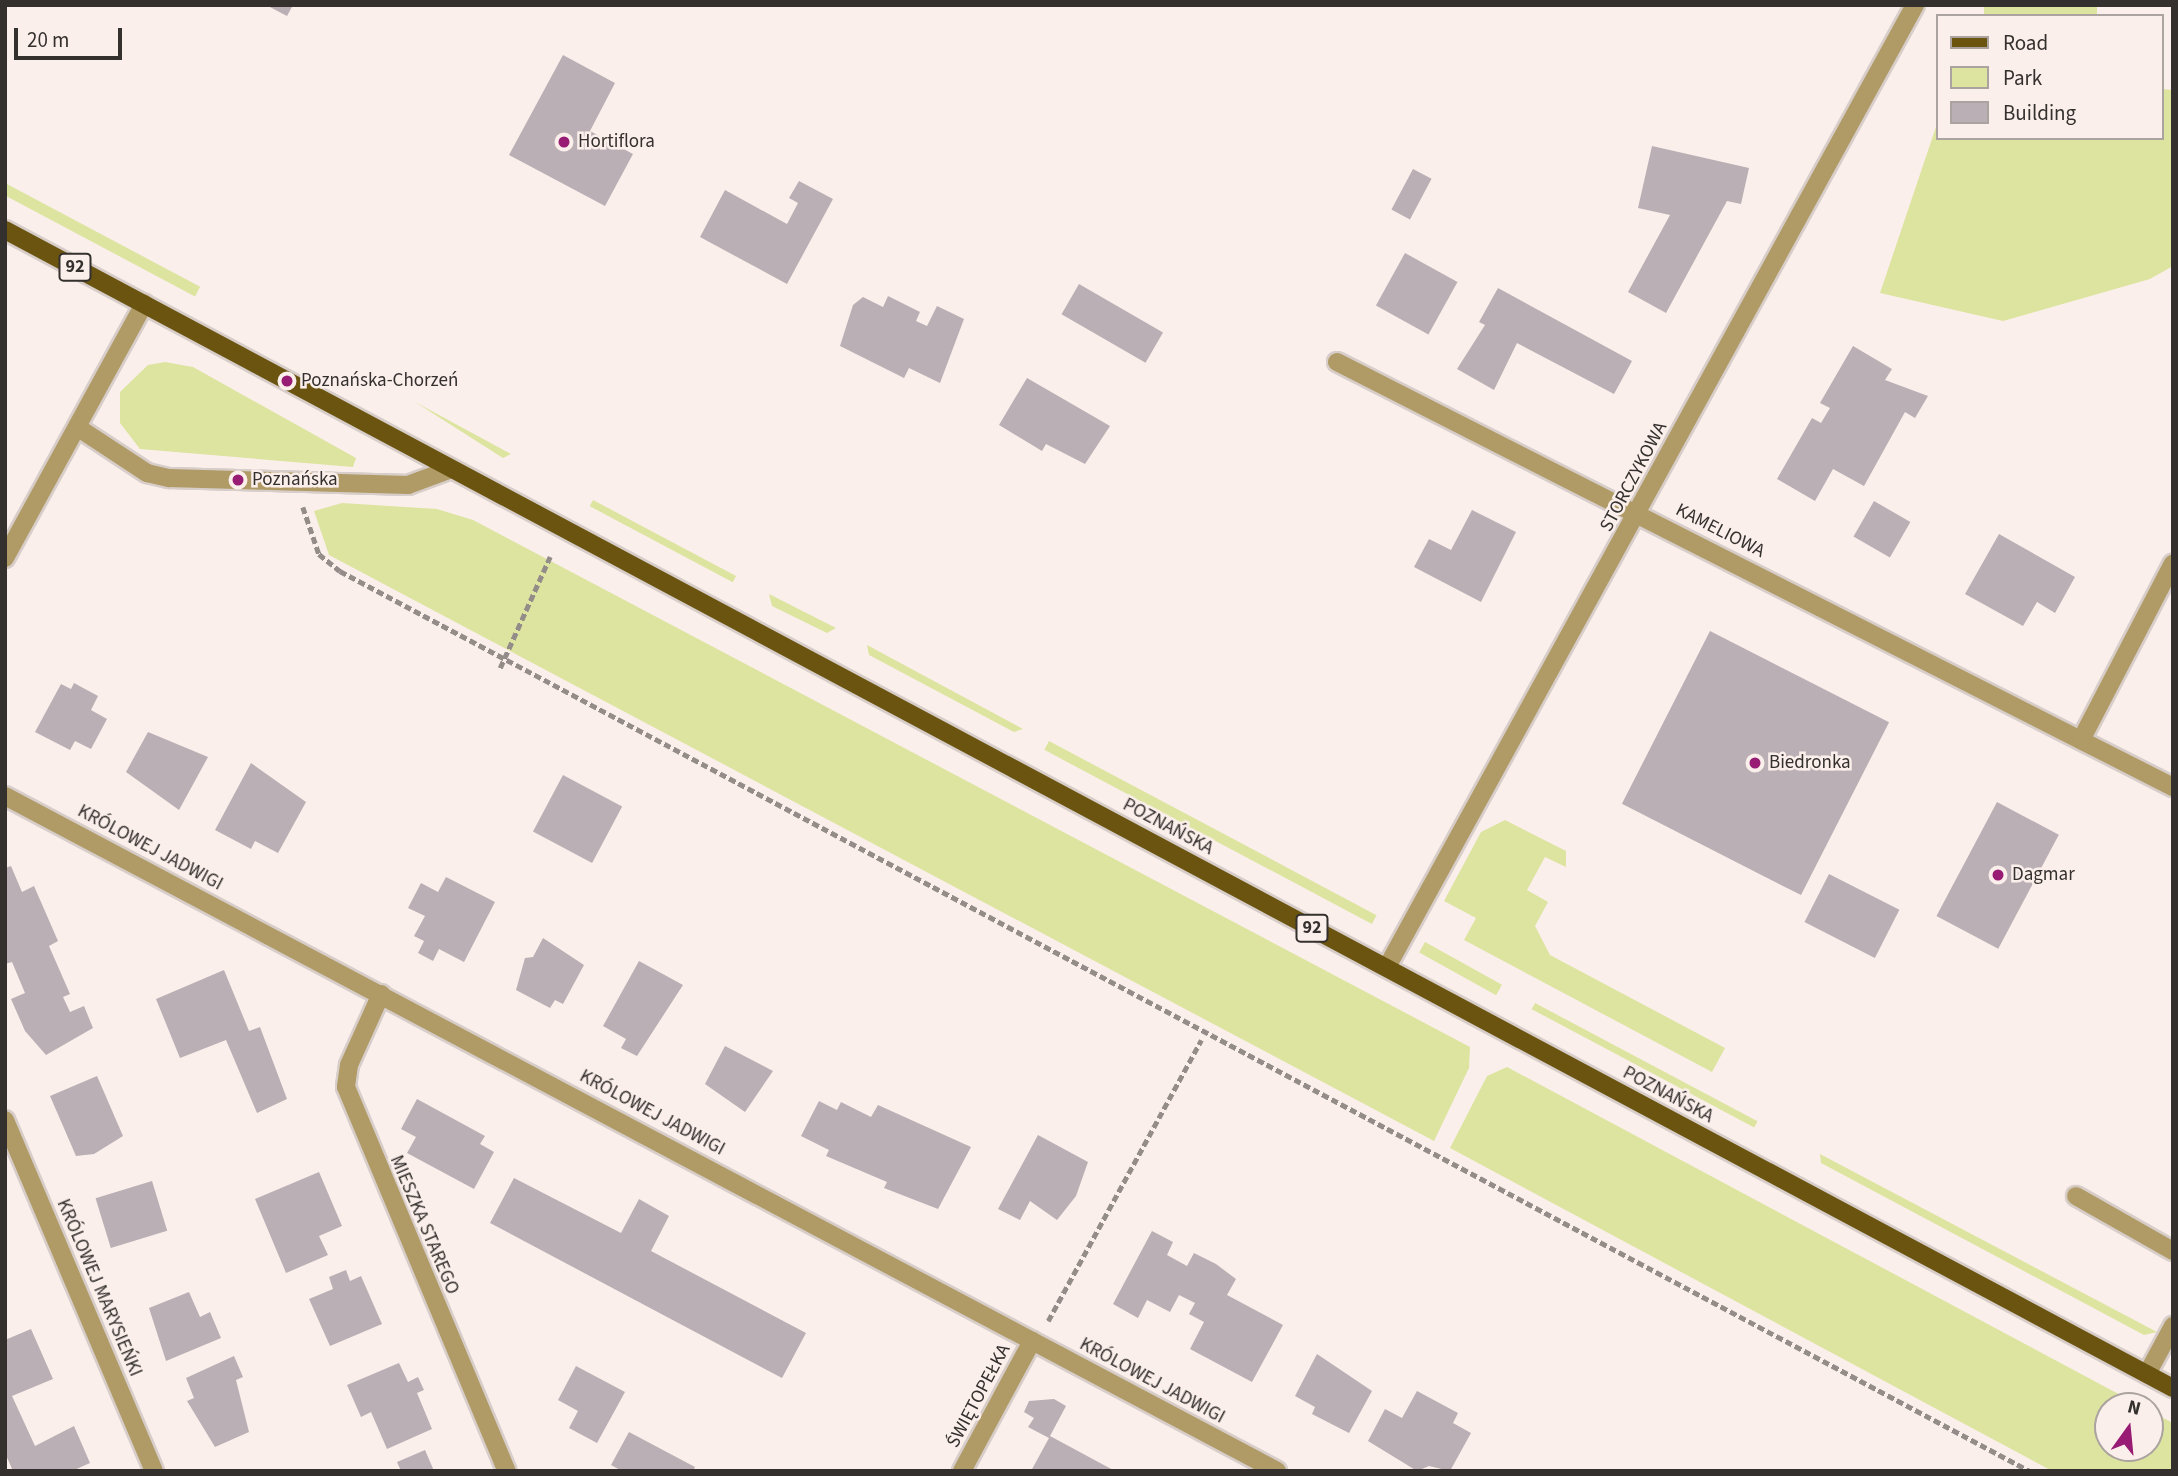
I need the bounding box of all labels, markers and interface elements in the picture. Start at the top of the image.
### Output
scale bar [18,14,126,58]
legend [1937,14,2164,140]
text: 20 m [27,25,69,55]
text: Road [2003,28,2048,58]
text: Park [2003,63,2042,93]
text: Building [2003,98,2076,128]
place label: Hortiflora [578,131,655,153]
marker: Hortiflora [556,134,572,150]
road number: 92 [57,253,92,282]
place label: Poznańska-Chorzeń [301,370,458,392]
marker: Poznańska-Chorzeń [279,373,295,389]
street label: STORCZYKOWA [1596,418,1672,536]
place label: Poznańska [252,469,338,491]
marker: Poznańska [230,472,246,488]
street label: KAMELIOWA [1672,499,1768,563]
place label: Biedronka [1769,752,1851,774]
marker: Biedronka [1747,755,1763,771]
street label: POZNAŃSKA [1119,794,1217,860]
street label: KRÓLOWEJ JADWIGI [74,800,226,896]
place label: Dagmar [2012,864,2075,886]
marker: Dagmar [1990,867,2006,883]
road number: 92 [1294,914,1330,943]
street label: POZNAŃSKA [1619,1062,1717,1128]
street label: KRÓLOWEJ JADWIGI [576,1065,728,1161]
street label: MIESZKA STAREGO [384,1152,464,1298]
street label: KRÓLOWEJ MARYSIEŃKI [51,1196,147,1380]
street label: KRÓLOWEJ JADWIGI [1076,1333,1228,1429]
street label: ŚWIĘTOPEŁKA [942,1340,1016,1452]
north arrow [2094,1392,2164,1462]
text: N [2124,1393,2144,1423]

